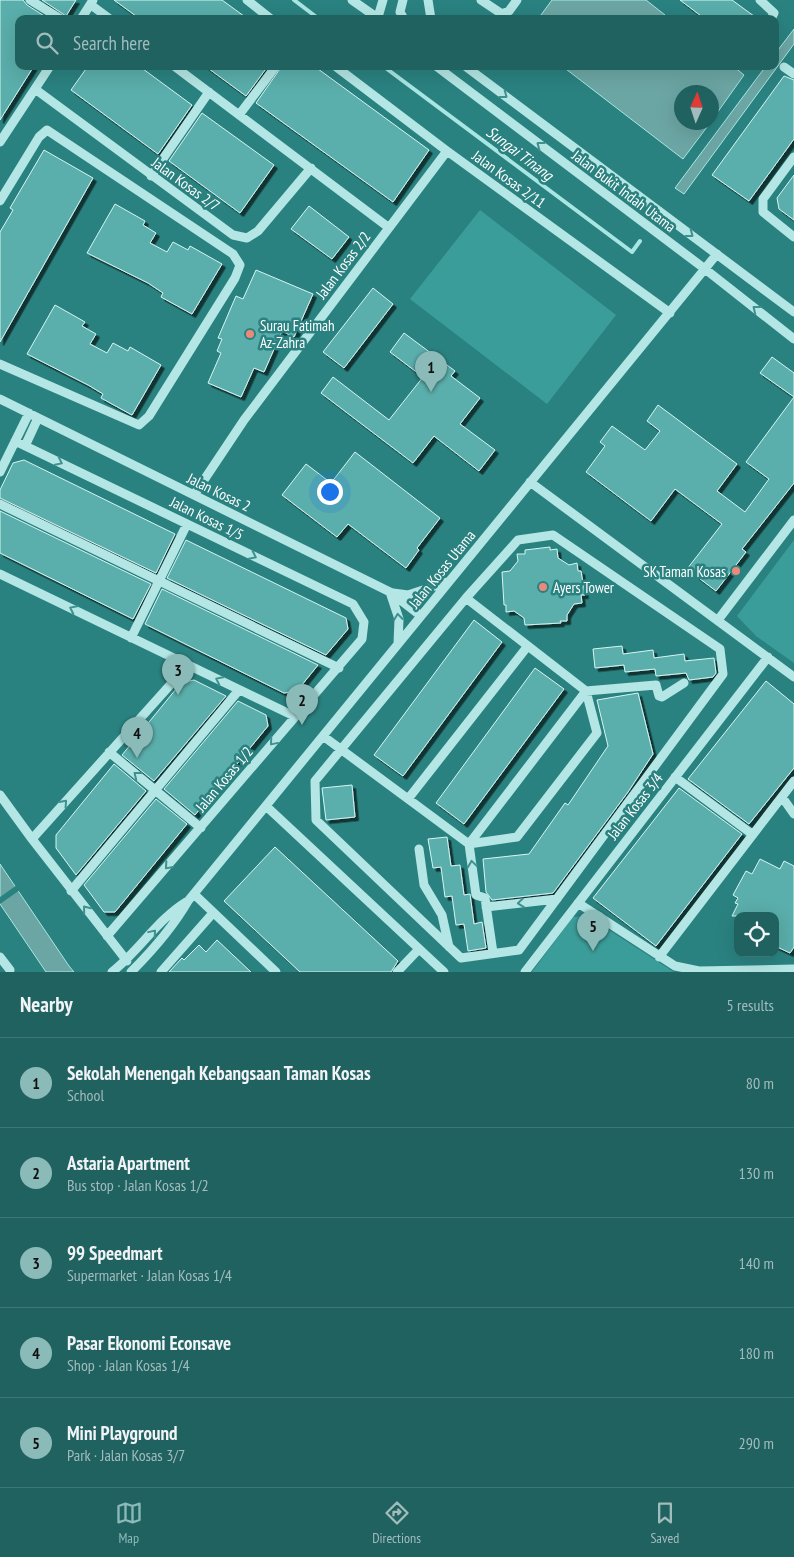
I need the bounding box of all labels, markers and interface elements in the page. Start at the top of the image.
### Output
search box [15,15,779,70]
icon: search [33,29,61,57]
text: Search here [73,31,150,55]
north arrow [674,85,719,130]
one-way arrow [498,90,507,98]
water label: Sungai Tinang [483,121,558,185]
one-way arrow [537,142,546,151]
street label: Jalan Kosas 2/11 [468,145,549,212]
street label: Jalan Bukit Indah Utama [568,145,680,236]
street label: Jalan Kosas 2/7 [147,152,224,215]
street label: Jalan Kosas 2/2 [311,228,374,303]
one-way arrow [684,228,694,237]
one-way arrow [753,307,762,315]
place label: Surau Fatimah Az-Zahra [260,316,335,352]
marker: Surau Fatimah Az-Zahra [244,328,256,340]
pin: 1 [415,351,447,392]
one-way arrow [54,456,63,466]
street label: Jalan Kosas 2 [183,468,254,515]
your location [317,479,343,505]
street label: Jalan Kosas 1/5 [166,492,247,544]
street label: Jalan Kosas Utama [404,526,479,613]
one-way arrow [247,549,256,559]
place label: SK Taman Kosas [643,562,726,581]
marker: SK Taman Kosas [730,565,742,577]
place label: Ayers Tower [553,578,615,597]
marker: Ayers Tower [537,581,549,593]
one-way arrow [69,605,78,615]
one-way arrow [393,613,404,621]
pin: 3 [162,654,194,695]
one-way arrow [215,676,224,686]
pin: 2 [286,684,318,725]
pin: 4 [121,717,153,758]
one-way arrow [270,736,279,745]
street label: Jalan Kosas 1/2 [191,742,257,816]
street label: Jalan Kosas 3/4 [602,769,667,844]
one-way arrow [134,772,143,780]
one-way arrow [58,799,67,808]
one-way arrow [467,860,477,869]
one-way arrow [165,861,174,870]
one-way arrow [517,897,525,908]
one-way arrow [83,906,91,915]
pin: 5 [577,910,609,951]
map controls [734,912,779,957]
button: locate [734,912,779,957]
one-way arrow [147,929,156,938]
text: Nearby [20,991,73,1018]
text: 5 results [727,995,774,1015]
text: Sekolah Menengah Kebangsaan Taman Kosas [67,1061,371,1085]
text: 1 [32,1073,40,1093]
text: 80 m [746,1073,774,1093]
text: School [67,1085,104,1105]
text: Astaria Apartment [67,1151,190,1175]
text: 2 [32,1163,40,1183]
text: 130 m [739,1163,774,1183]
text: Bus stop · Jalan Kosas 1/2 [67,1175,209,1195]
text: 99 Speedmart [67,1241,163,1265]
text: 3 [32,1253,40,1273]
text: 140 m [739,1253,774,1273]
text: Supermarket · Jalan Kosas 1/4 [67,1265,232,1285]
text: Pasar Ekonomi Econsave [67,1331,231,1355]
text: 4 [32,1343,40,1363]
text: 180 m [739,1343,774,1363]
text: Shop · Jalan Kosas 1/4 [67,1355,190,1375]
text: Mini Playground [67,1421,178,1445]
text: 5 [32,1433,40,1453]
text: 290 m [739,1433,774,1453]
text: Park · Jalan Kosas 3/7 [67,1445,185,1465]
tab: Map [115,1499,143,1547]
tab: Directions [372,1499,421,1547]
tab: Saved [650,1499,679,1547]

